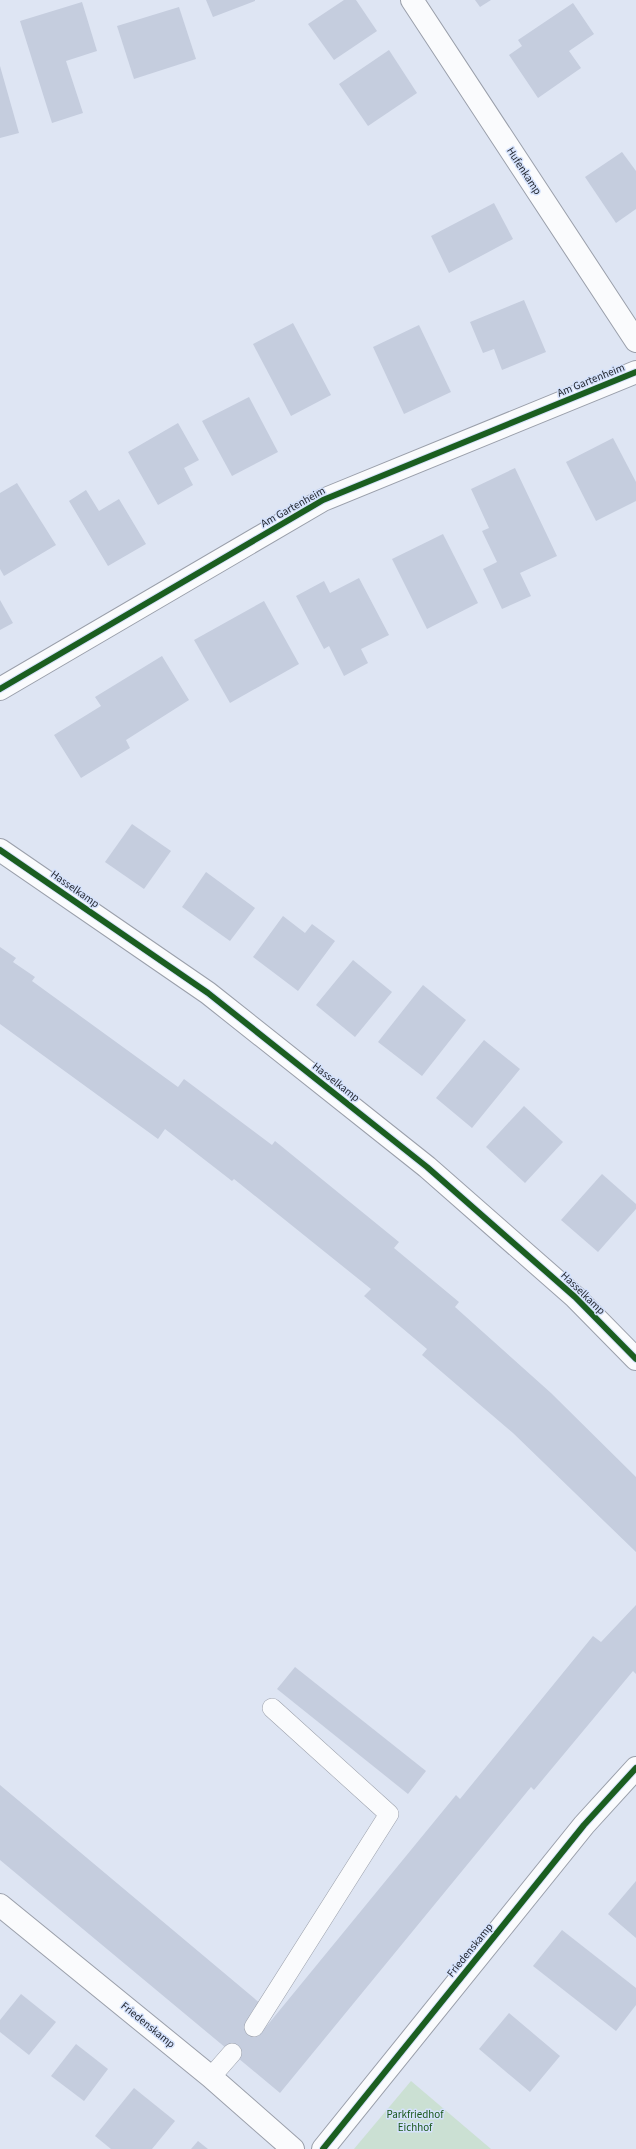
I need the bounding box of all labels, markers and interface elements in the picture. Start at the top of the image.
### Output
street label: Hufenkamp [503,144,545,198]
street label: Am Gartenheim [555,360,627,400]
street label: Am Gartenheim [258,483,328,531]
street label: Hasselkamp [48,867,102,911]
street label: Hasselkamp [309,1059,363,1105]
street label: Hasselkamp [558,1268,608,1318]
street label: Friedenskamp [444,1920,496,1980]
street label: Friedenskamp [118,1999,178,2051]
park label: Parkfriedhof Eichhof [387,2107,444,2135]

